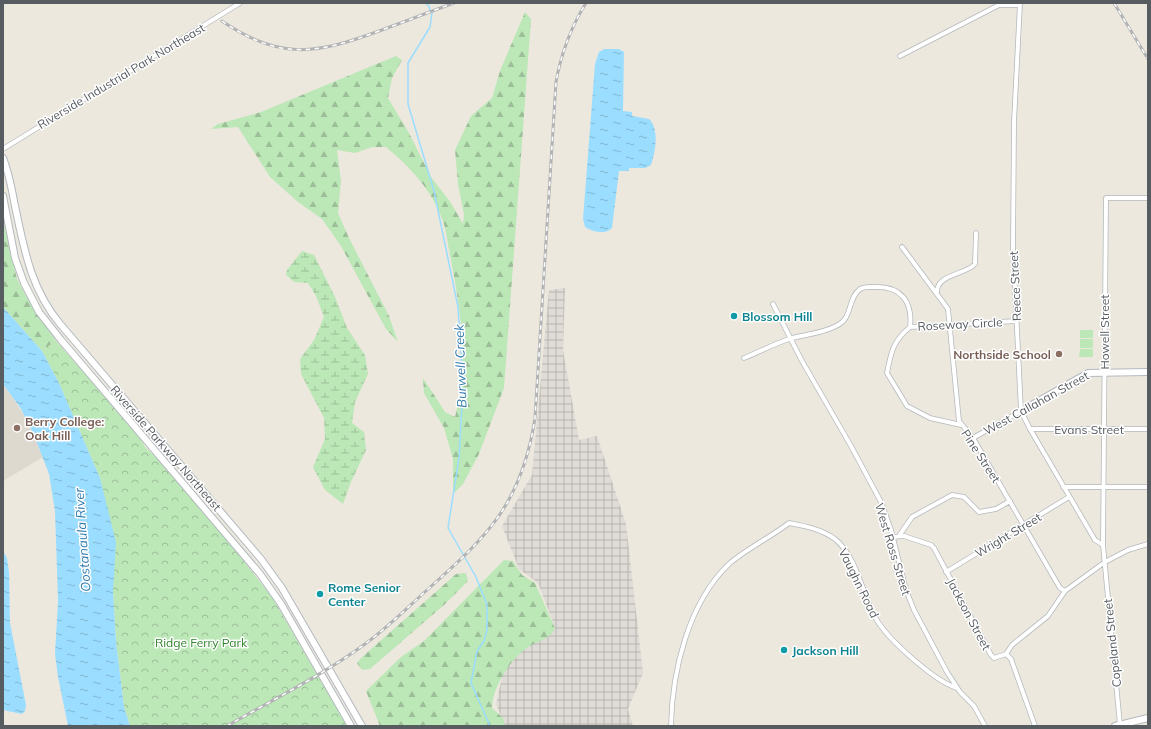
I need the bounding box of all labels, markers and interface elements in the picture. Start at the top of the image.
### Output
street label: Riverside Industrial Park Northeast [35,20,207,132]
street label: Reece Street [1006,251,1024,321]
street label: Howell Street [1097,295,1112,369]
place label: Blossom Hill [742,309,812,324]
marker: Blossom Hill [729,311,739,321]
street label: Roseway Circle [917,314,1003,334]
water label: Burwell Creek [451,324,469,408]
place label: Northside School [953,347,1051,362]
marker: Northside School [1054,349,1064,359]
street label: West Callahan Street [981,368,1091,438]
street label: Riverside Parkway Northeast [107,382,225,514]
place label: Berry College: Oak Hill [25,414,104,443]
street label: Evans Street [1054,422,1124,437]
marker: Berry College: Oak Hill [12,423,22,433]
street label: Pine Street [958,427,1004,485]
water label: Oostanaula River [70,486,94,592]
street label: West Ross Street [872,501,914,597]
street label: Wright Street [972,509,1044,561]
street label: Vaughn Road [836,546,882,620]
street label: Jackson Street [944,575,994,653]
place label: Rome Senior Center [328,580,401,609]
marker: Rome Senior Center [315,589,325,599]
street label: Copeland Street [1100,598,1124,688]
park label: Ridge Ferry Park [155,635,248,650]
place label: Jackson Hill [792,643,859,658]
marker: Jackson Hill [779,645,789,655]

